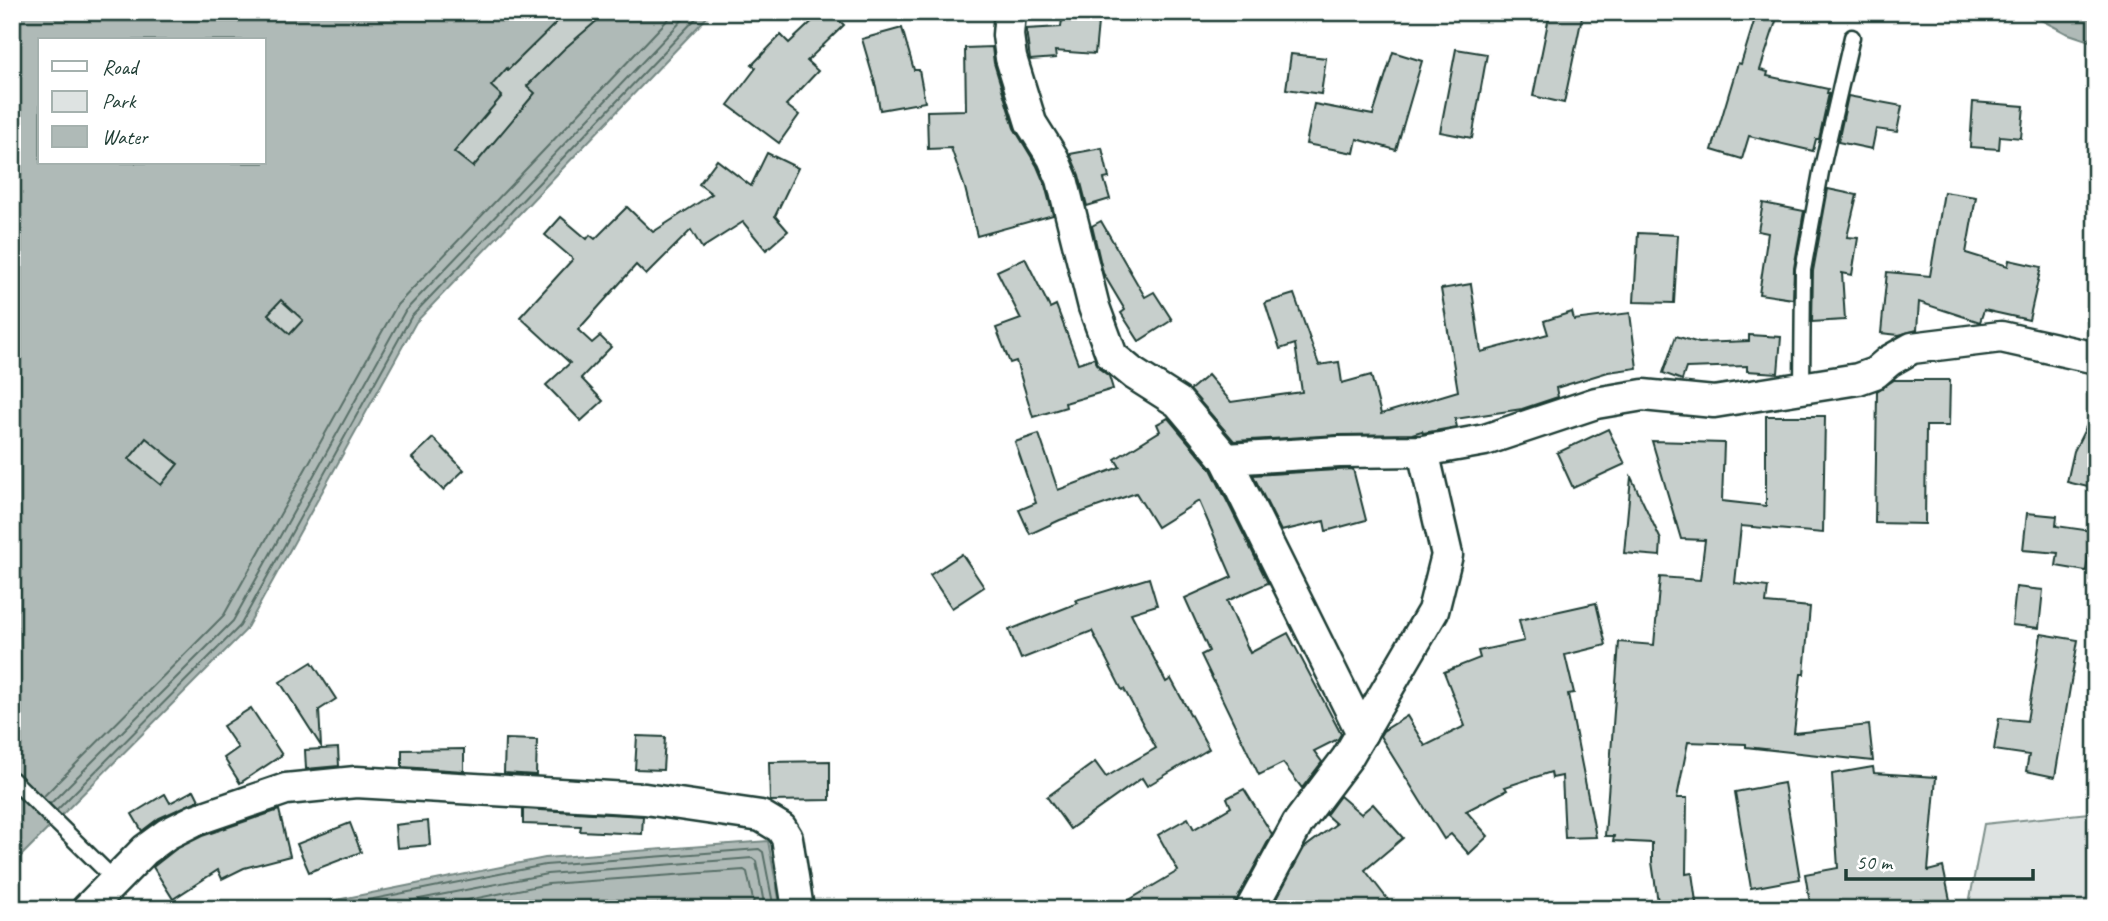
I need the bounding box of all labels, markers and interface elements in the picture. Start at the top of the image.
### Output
legend [38,38,266,164]
text: Road [102,54,141,80]
text: Park [102,88,137,114]
text: Water [102,124,149,150]
scale bar [1846,837,2033,881]
text: 50 m [1856,849,1894,875]

